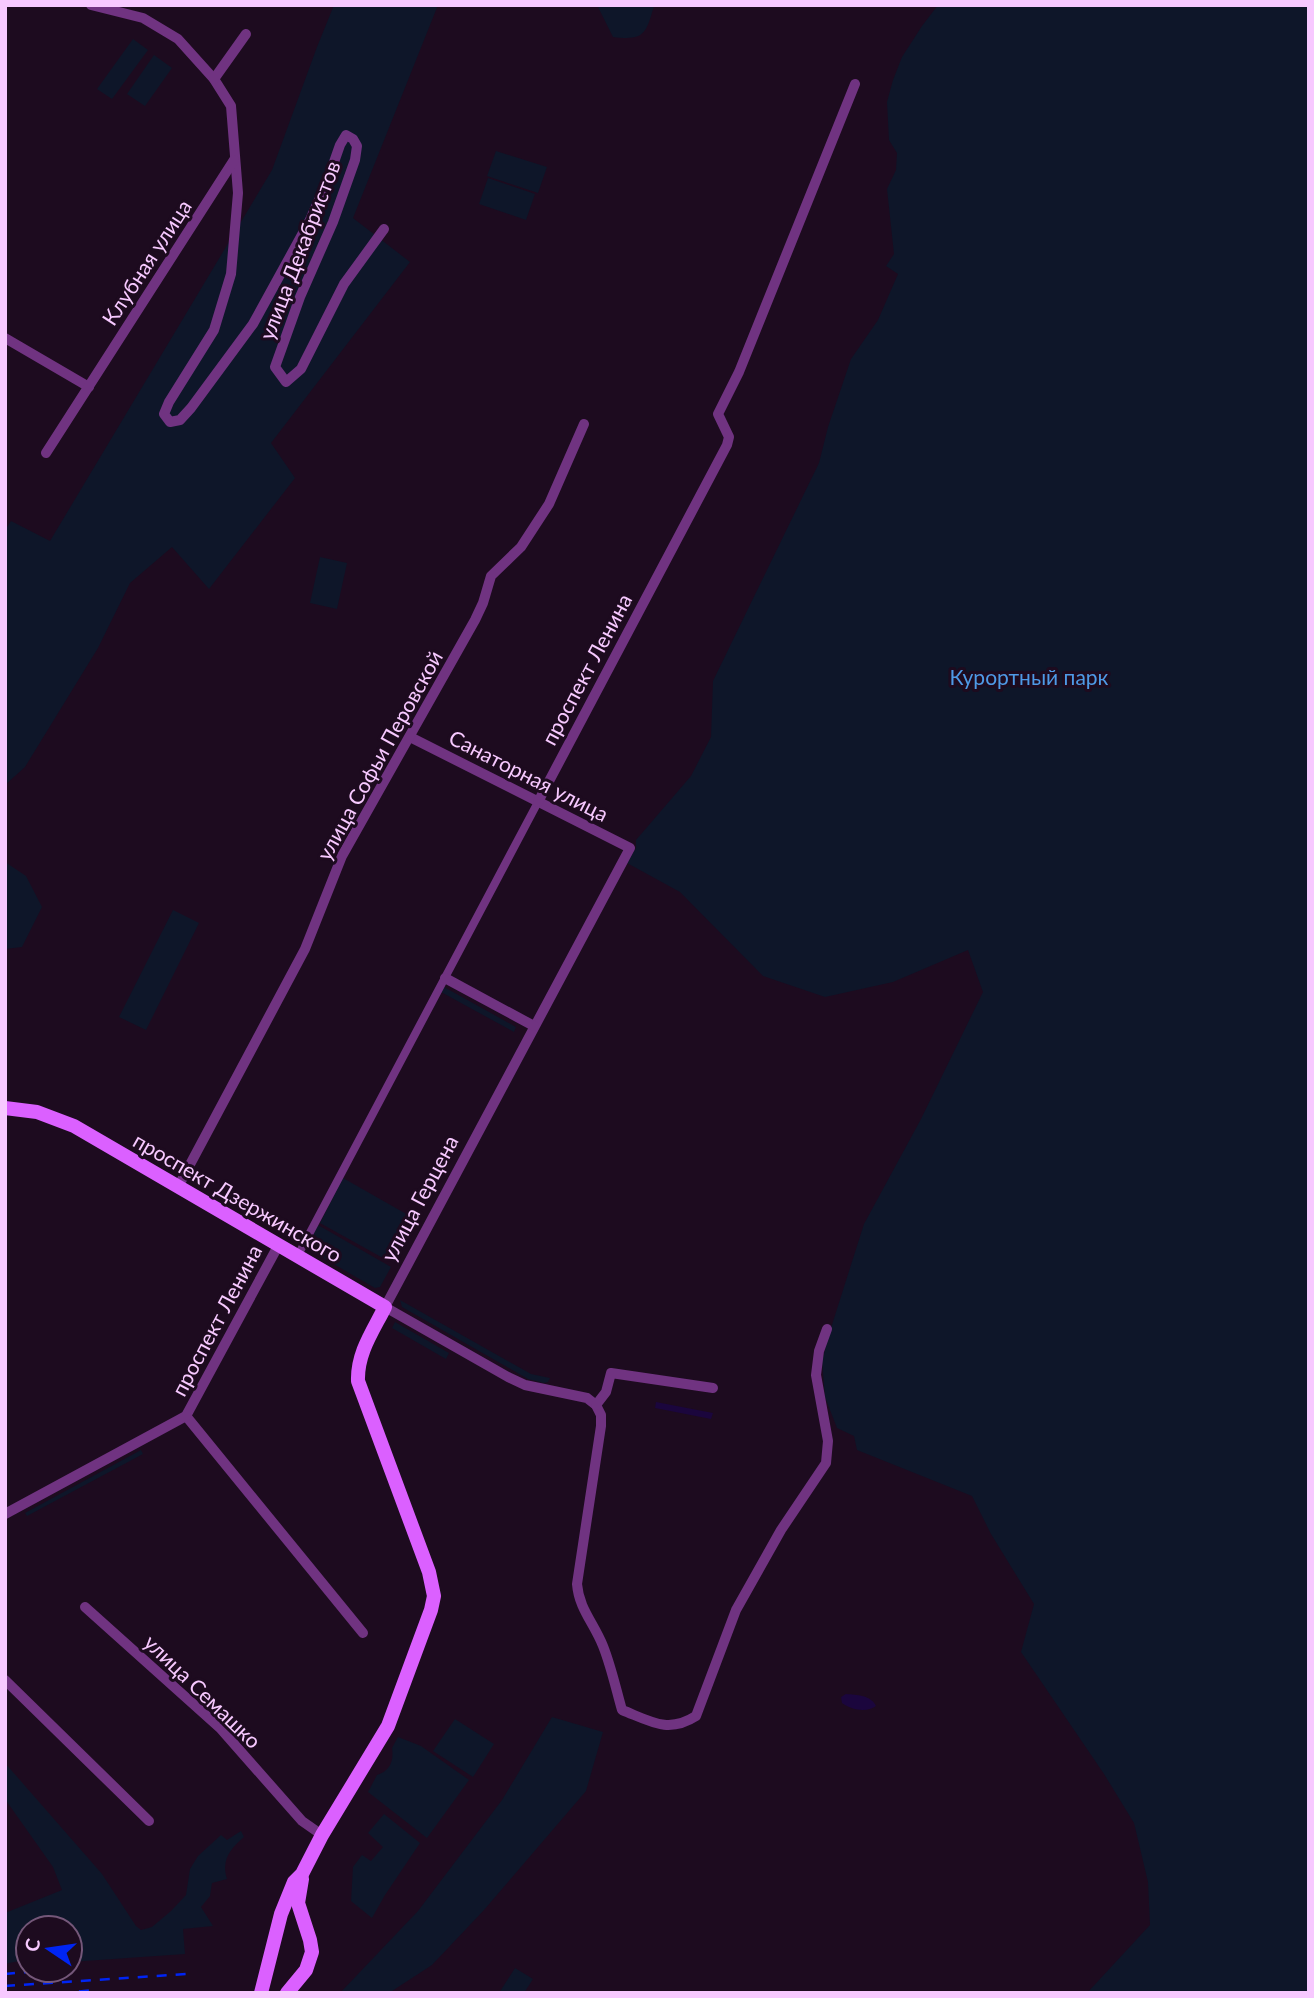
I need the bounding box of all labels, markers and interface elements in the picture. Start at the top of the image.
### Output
street label: улица Декабристов [253,157,345,343]
street label: Клубная улица [96,194,196,330]
street label: проспект Ленина [536,589,636,749]
street label: улица Софьи Перовской [311,646,447,864]
park label: Курортный парк [950,664,1109,689]
street label: Санаторная улица [445,724,613,826]
street label: проспект Дзержинского [129,1127,347,1267]
street label: улица Герцена [375,1131,463,1265]
street label: проспект Ленина [166,1240,266,1400]
street label: улица Семашко [139,1629,267,1753]
north arrow [14,1914,84,1984]
text: С [19,1936,45,1954]

